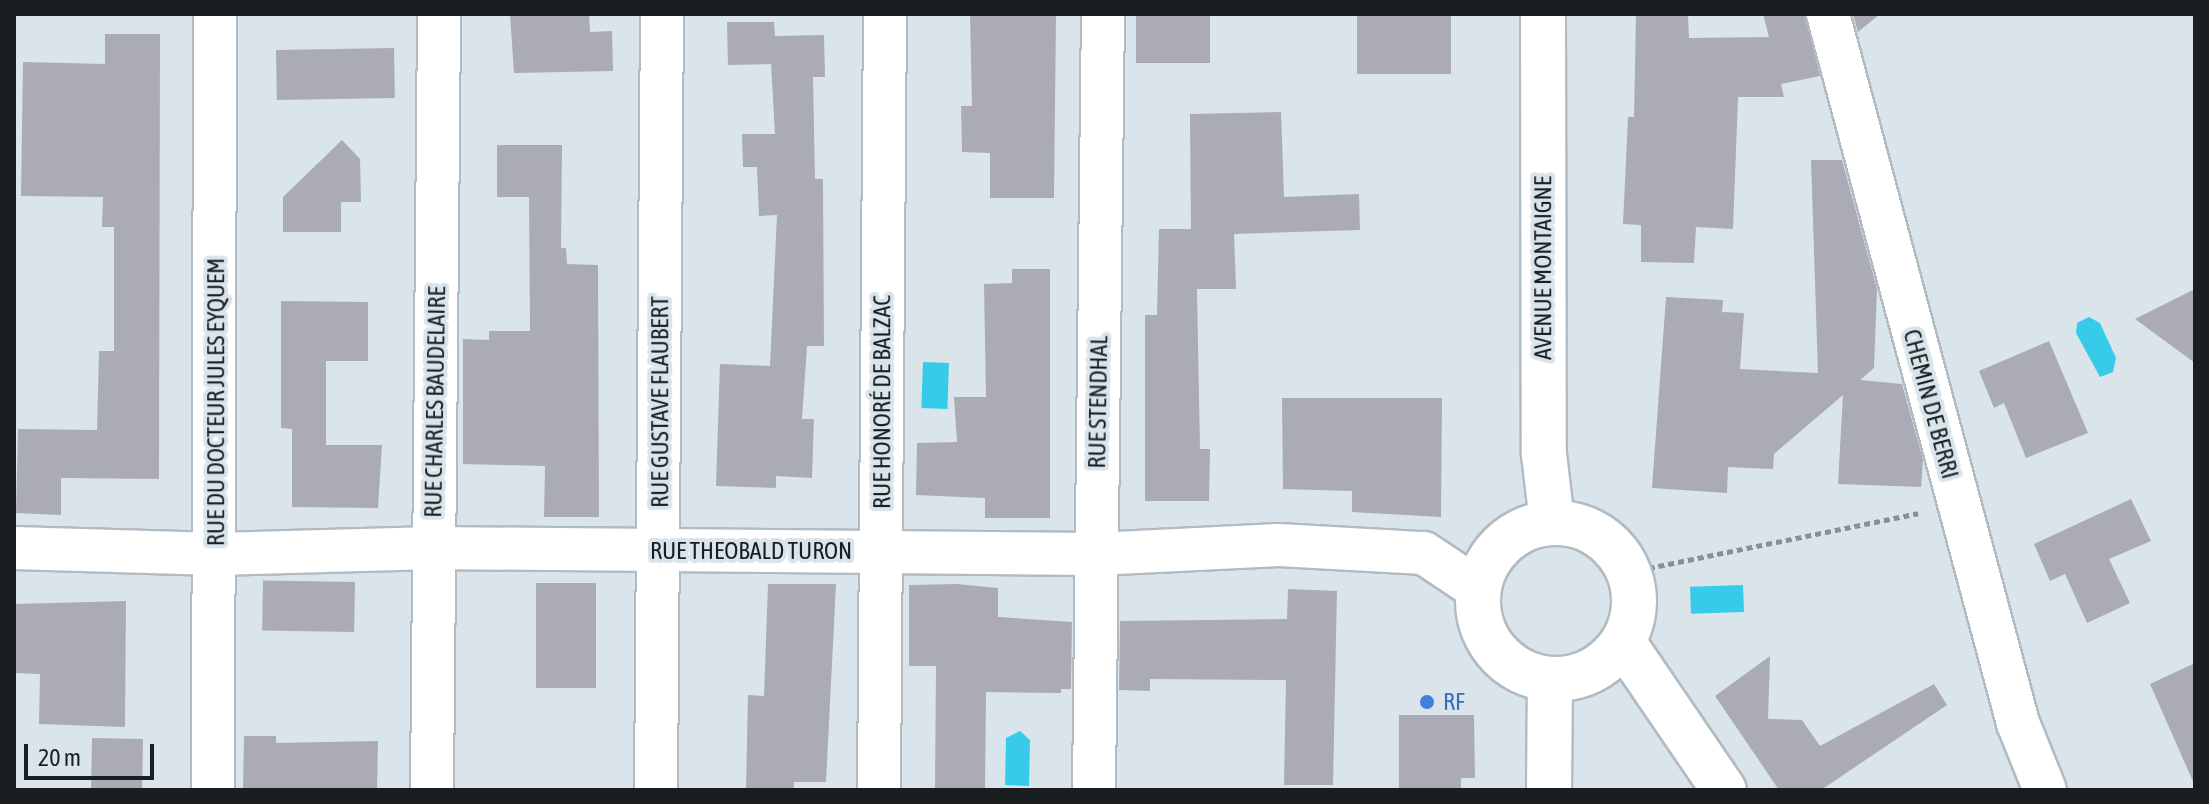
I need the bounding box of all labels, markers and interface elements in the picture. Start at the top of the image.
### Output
street label: AVENUE MONTAIGNE [1529,176,1557,360]
street label: RUE DU DOCTEUR JULES EYQUEM [202,258,230,546]
street label: RUE CHARLES BAUDELAIRE [419,286,451,518]
street label: RUE HONORÉ DE BALZAC [868,295,896,509]
street label: RUE GUSTAVE FLAUBERT [646,296,674,508]
street label: CHEMIN DE BERRI [1897,326,1965,482]
street label: RUE STENDHAL [1082,335,1114,469]
street label: RUE THEOBALD TURON [650,537,852,565]
place label: RF [1443,688,1465,716]
marker: RF [1418,693,1436,711]
scale bar [28,728,158,778]
text: 20 m [38,744,81,771]

